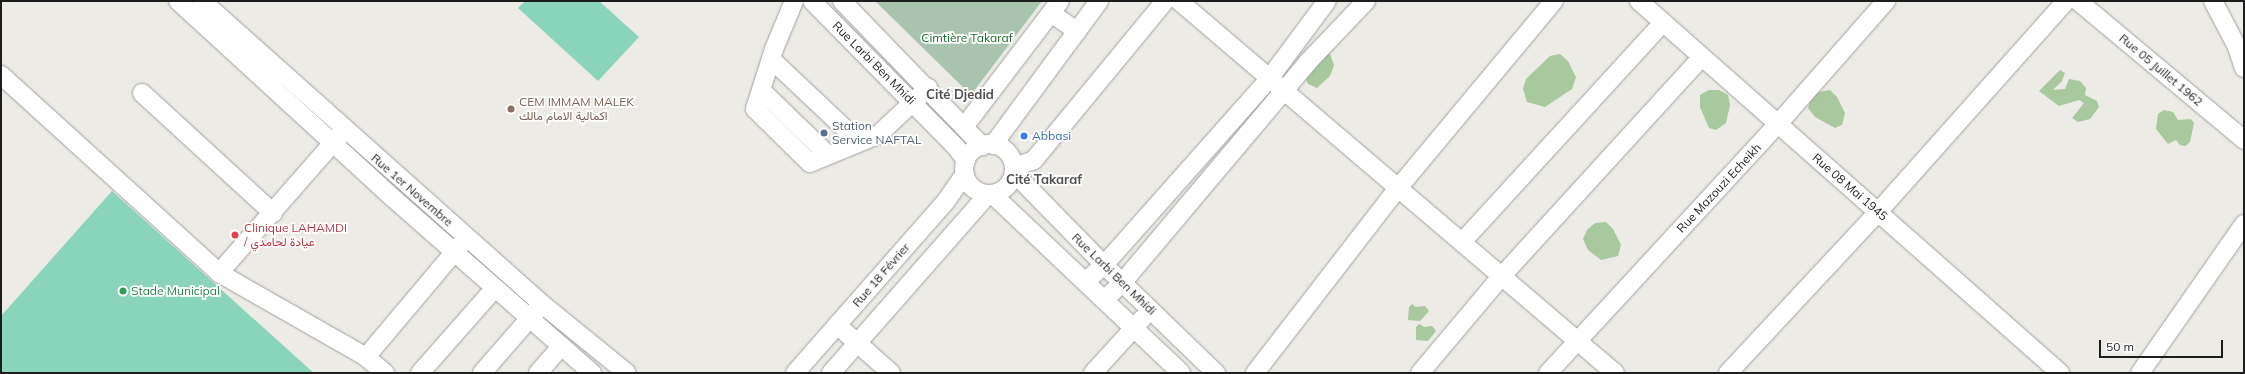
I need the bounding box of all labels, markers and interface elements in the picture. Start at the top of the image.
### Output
street label: Rue Larbi Ben Mhidi [830,19,918,107]
park label: Cimtière Takaraf [921,31,1013,45]
street label: Rue 05 Juillet 1962 [2116,31,2206,109]
district label: Cité Djedid [926,86,994,102]
place label: CEM IMMAM MALEK اكمالية الامام مالك [519,95,634,123]
marker: CEM IMMAM MALEK اكمالية الامام مالك [506,104,516,114]
place label: Station Service NAFTAL [832,119,922,147]
marker: Station Service NAFTAL [819,128,829,138]
place label: Abbasi [1032,129,1071,143]
marker: Abbasi [1019,131,1029,141]
street label: Rue Mazouzi Echeikh [1674,140,1764,236]
street label: Rue 1er Novembre [368,151,456,229]
street label: Rue 08 Mai 1945 [1810,151,1890,223]
district label: Cité Takaraf [1006,171,1082,187]
place label: Clinique LAHAMDI / عيادة لحامدي [244,221,347,249]
marker: Clinique LAHAMDI / عيادة لحامدي [229,229,241,241]
street label: Rue Larbi Ben Mhidi [1069,230,1159,318]
street label: Rue 18 Février [849,240,913,310]
place label: Stade Municipal [131,284,220,298]
marker: Stade Municipal [118,286,128,296]
scale bar [2101,332,2225,358]
text: 50 m [2106,339,2134,354]

